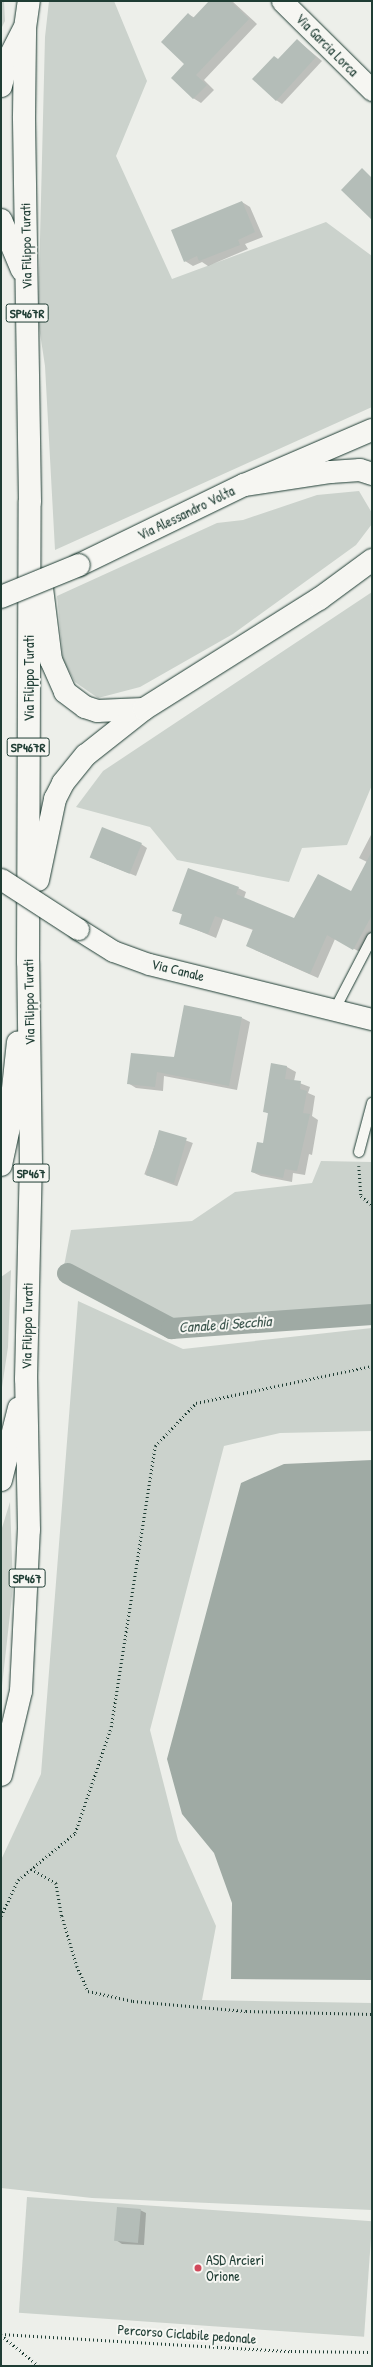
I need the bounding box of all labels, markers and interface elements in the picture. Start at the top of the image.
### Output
street label: Via Garcia Lorca [292,10,362,80]
street label: Via Filippo Turati [17,202,35,290]
road number: SP467R [5,302,49,324]
street label: Via Alessandro Volta [135,482,237,544]
street label: Via Filippo Turati [21,635,37,721]
road number: SP467R [6,736,50,758]
street label: Via Canale [150,955,206,985]
street label: Via Filippo Turati [20,958,38,1046]
road number: SP467 [12,1162,50,1184]
street label: Via Filippo Turati [18,1282,36,1370]
water label: Canale di Secchia [178,1312,272,1336]
road number: SP467 [8,1567,46,1589]
place label: ASD Arcieri Orione [206,2252,264,2284]
marker: ASD Arcieri Orione [193,2263,203,2273]
street label: Percorso Ciclabile pedonale [117,2321,257,2347]

